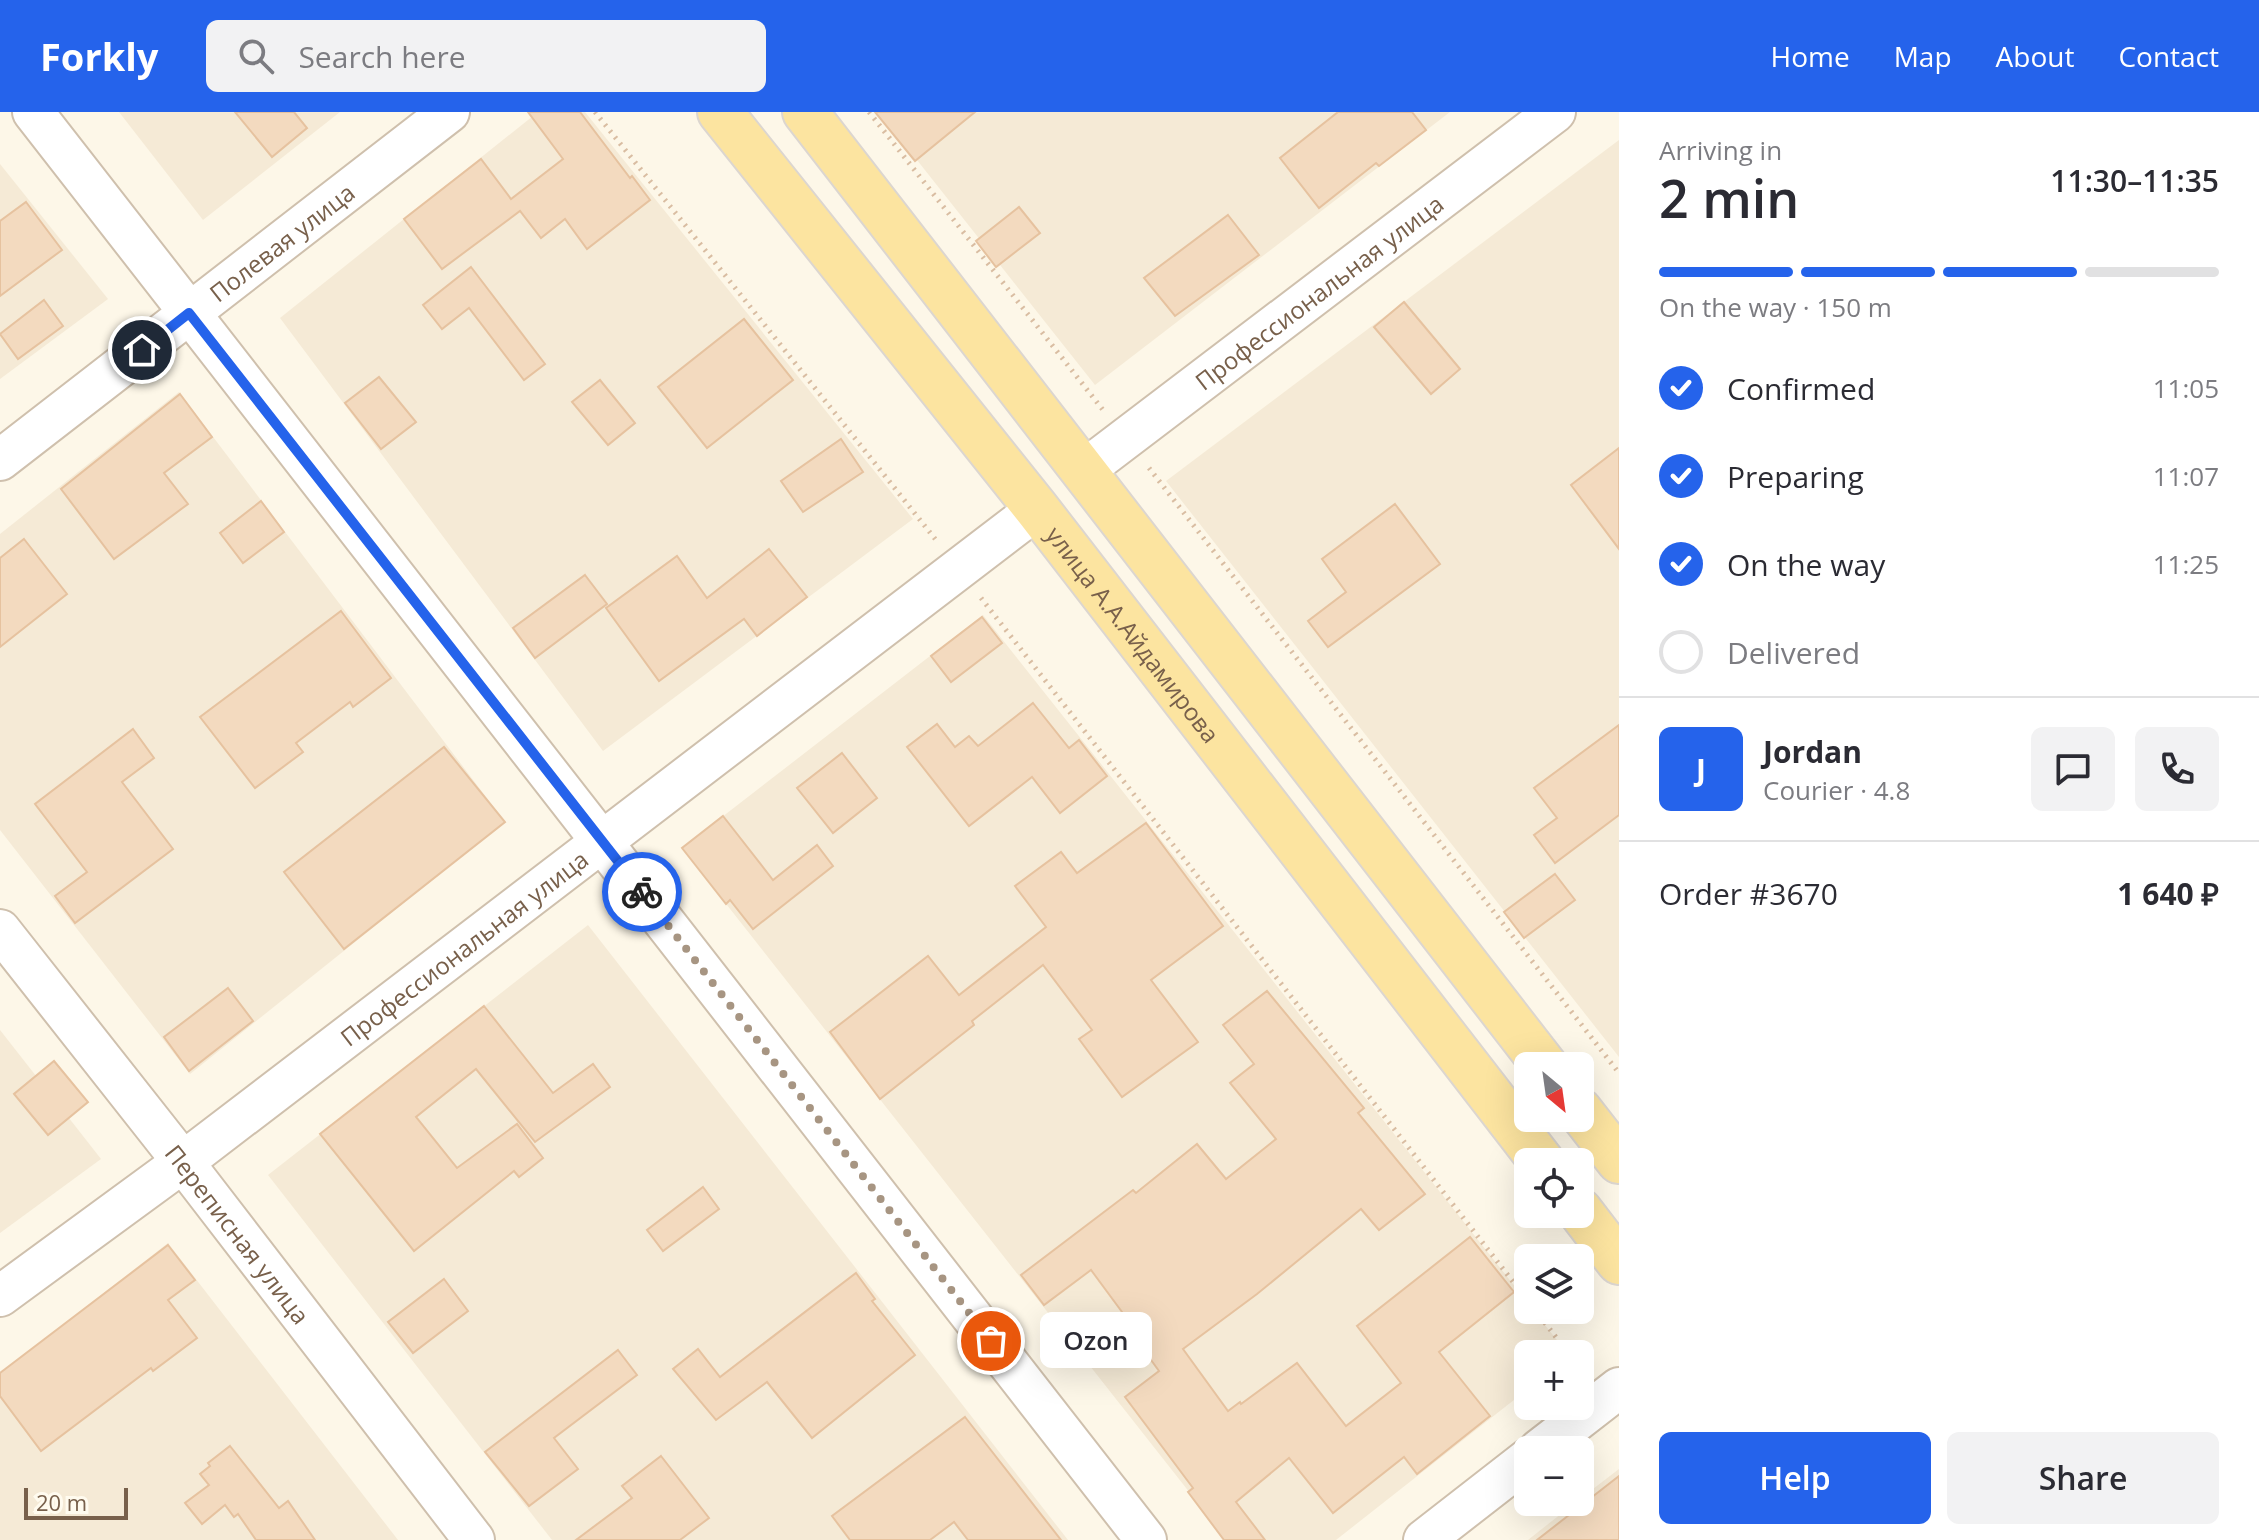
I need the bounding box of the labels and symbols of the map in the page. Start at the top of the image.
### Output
street label: Полевая улица [202,175,361,309]
street label: Профессиональная улица [1188,187,1450,397]
pin [108,316,176,384]
street label: улица А.А.Айдамирова [1039,519,1228,749]
street label: Профессиональная улица [333,842,594,1053]
courier [602,852,682,932]
north arrow [1514,1052,1594,1132]
street label: Переписная улица [159,1137,318,1330]
pin [957,1307,1025,1375]
callout: Ozon [1039,1313,1151,1369]
scale bar [24,1484,128,1520]

